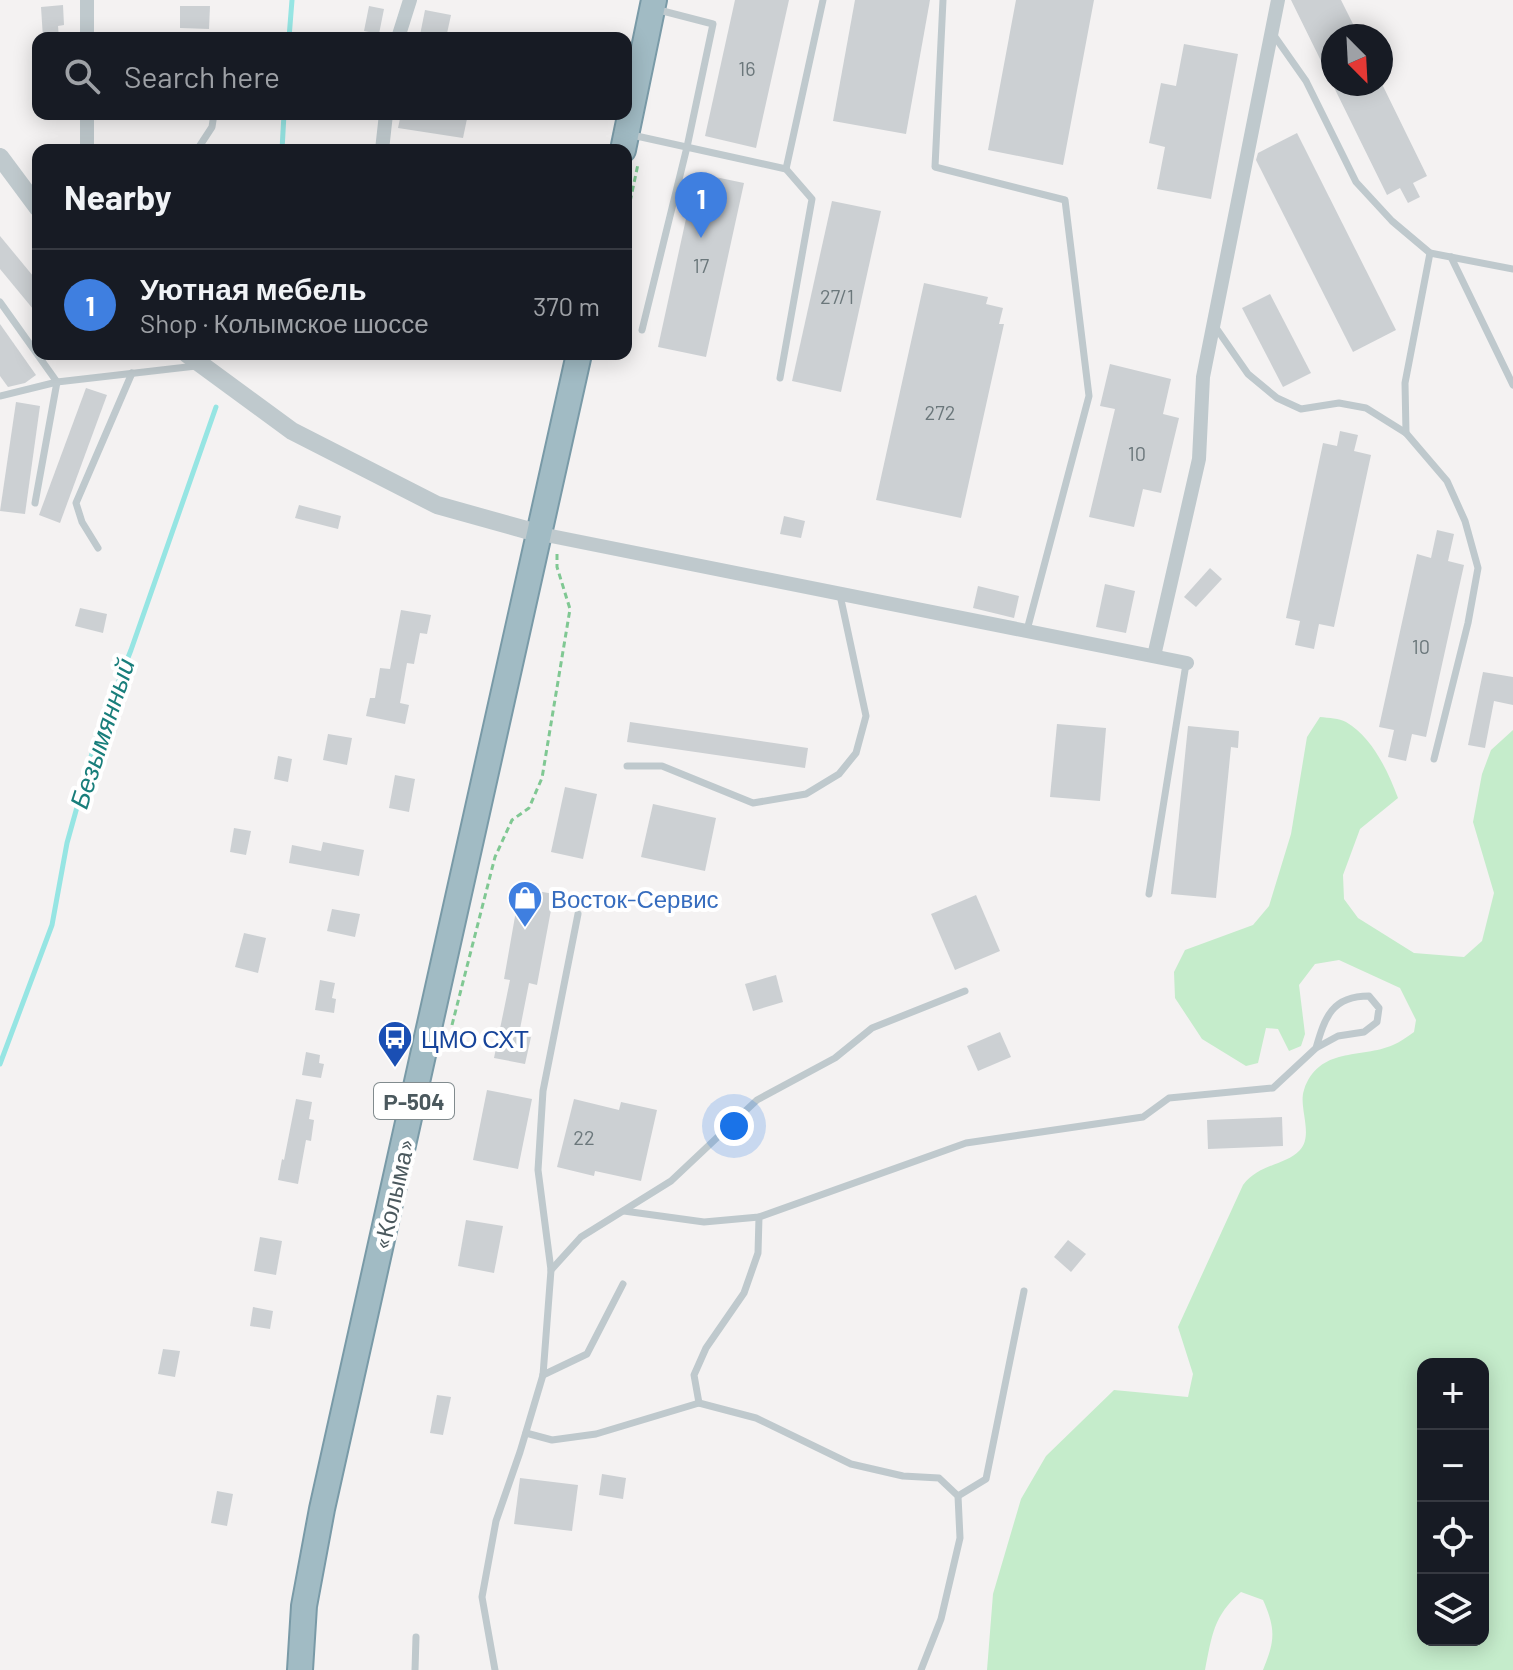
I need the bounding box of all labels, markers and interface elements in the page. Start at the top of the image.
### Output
north arrow [1321,24,1393,96]
search box [32,32,632,120]
icon: search [60,54,104,98]
house number: 16 [738,56,756,80]
text: Search here [124,58,280,94]
pin: 1 [675,172,727,238]
text: Nearby [64,176,172,217]
house number: 17 [693,253,710,277]
text: Уютная мебель [140,270,367,306]
house number: 27/1 [820,284,854,308]
text: 1 [85,290,95,321]
text: 370 m [533,290,600,321]
text: Shop · Колымское шоссе [140,307,429,338]
house number: 272 [925,400,955,424]
house number: 10 [1128,441,1146,465]
house number: 10 [1412,634,1430,658]
water label: Безымянный [62,654,140,812]
shop icon: Восток-Сервис [506,879,544,929]
place label: Восток-Сервис [551,884,719,913]
bus stop icon: ЦМО СХТ [376,1019,414,1069]
place label: ЦМО СХТ [421,1024,529,1053]
road number: Р-504 [374,1083,454,1119]
your location [714,1106,754,1146]
house number: 22 [573,1125,595,1149]
street label: «Колыма» [366,1135,420,1253]
map controls [1417,1358,1489,1646]
button: + [1417,1358,1489,1430]
button: − [1417,1430,1489,1502]
button: locate [1417,1502,1489,1574]
button: layers [1417,1574,1489,1646]

